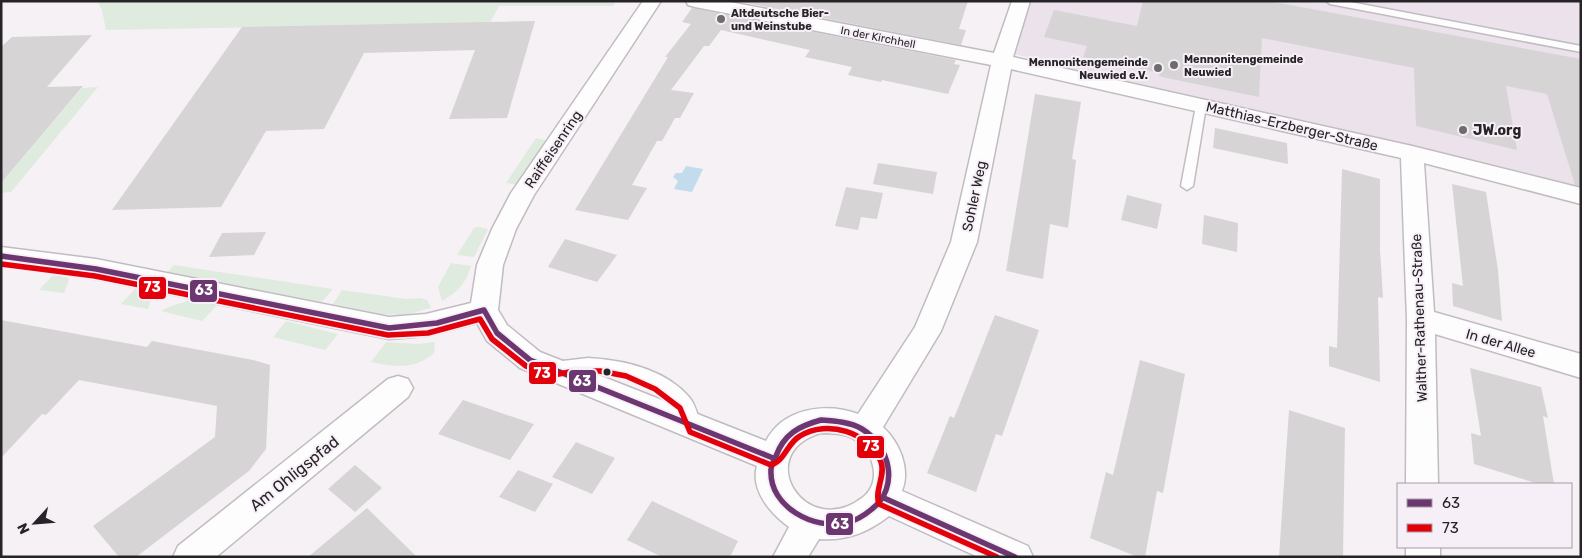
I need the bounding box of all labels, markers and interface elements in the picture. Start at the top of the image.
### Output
place label: Altdeutsche Bier- und Weinstube [731,7,829,33]
marker: Altdeutsche Bier- und Weinstube [715,13,727,25]
street label: In der Kirchhell [839,24,916,51]
place label: Mennonitengemeinde Neuwied [1184,53,1304,79]
place label: Mennonitengemeinde Neuwied e.V. [1029,56,1148,82]
marker: Mennonitengemeinde Neuwied [1168,59,1180,71]
marker: Mennonitengemeinde Neuwied e.V. [1152,62,1164,74]
street label: Matthias-Erzberger-Straße [1204,98,1380,155]
street label: Raiffeisenring [521,107,586,191]
place label: JW.org [1473,122,1521,139]
marker: JW.org [1457,124,1469,136]
street label: Sohler Weg [959,159,990,233]
street label: Walther-Rathenau-Straße [1408,233,1431,402]
line badge: 73 [138,276,167,300]
text: 73 [143,279,161,296]
line badge: 63 [189,279,218,303]
text: 63 [195,282,213,299]
street label: In der Allee [1464,325,1538,362]
line badge: 73 [528,361,557,385]
text: 73 [533,365,551,382]
unlabelled marker [602,367,612,377]
line badge: 63 [568,369,597,393]
text: 63 [573,373,591,390]
street label: Am Ohligspfad [246,432,343,515]
line badge: 73 [856,435,885,459]
text: 73 [862,438,880,455]
legend [1397,483,1572,548]
text: 63 [1442,494,1460,512]
north arrow [10,498,60,548]
line badge: 63 [825,512,854,536]
text: 63 [831,516,849,533]
text: 73 [1442,519,1459,537]
text: N [14,520,34,537]

